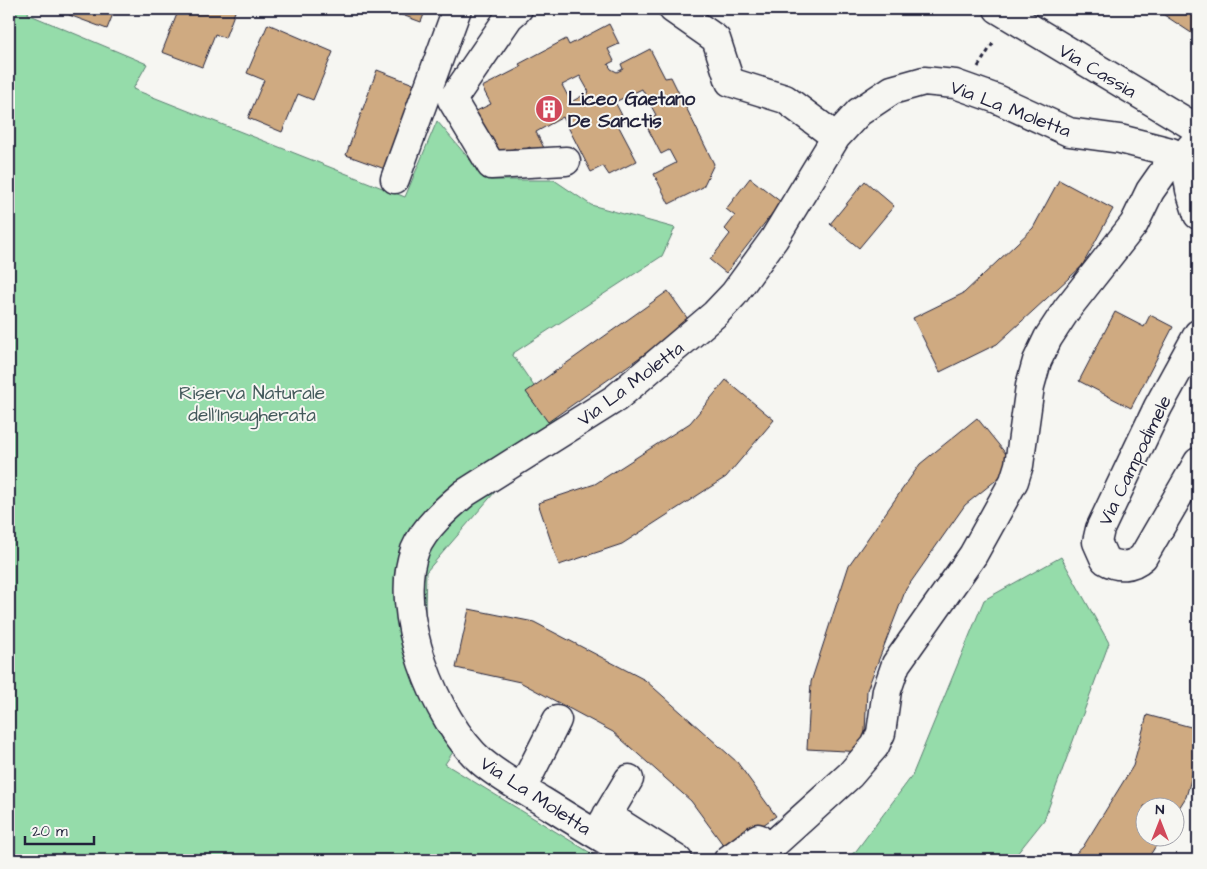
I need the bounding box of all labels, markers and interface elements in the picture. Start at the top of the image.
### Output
street label: Via Cassia [1053,37,1142,105]
street label: Via La Moletta [946,74,1075,145]
place label: Liceo Gaetano De Sanctis [568,86,696,135]
building icon: Liceo Gaetano De Sanctis [534,94,564,124]
street label: Via La Moletta [572,335,690,433]
park label: Riserva Naturale dell'Insugherata [179,380,325,430]
street label: Via Campodimele [1092,391,1179,530]
street label: Via La Moletta [474,750,596,842]
north arrow [1134,796,1184,846]
text: N [1156,800,1165,820]
scale bar [25,814,94,846]
text: 20 m [32,821,68,842]

